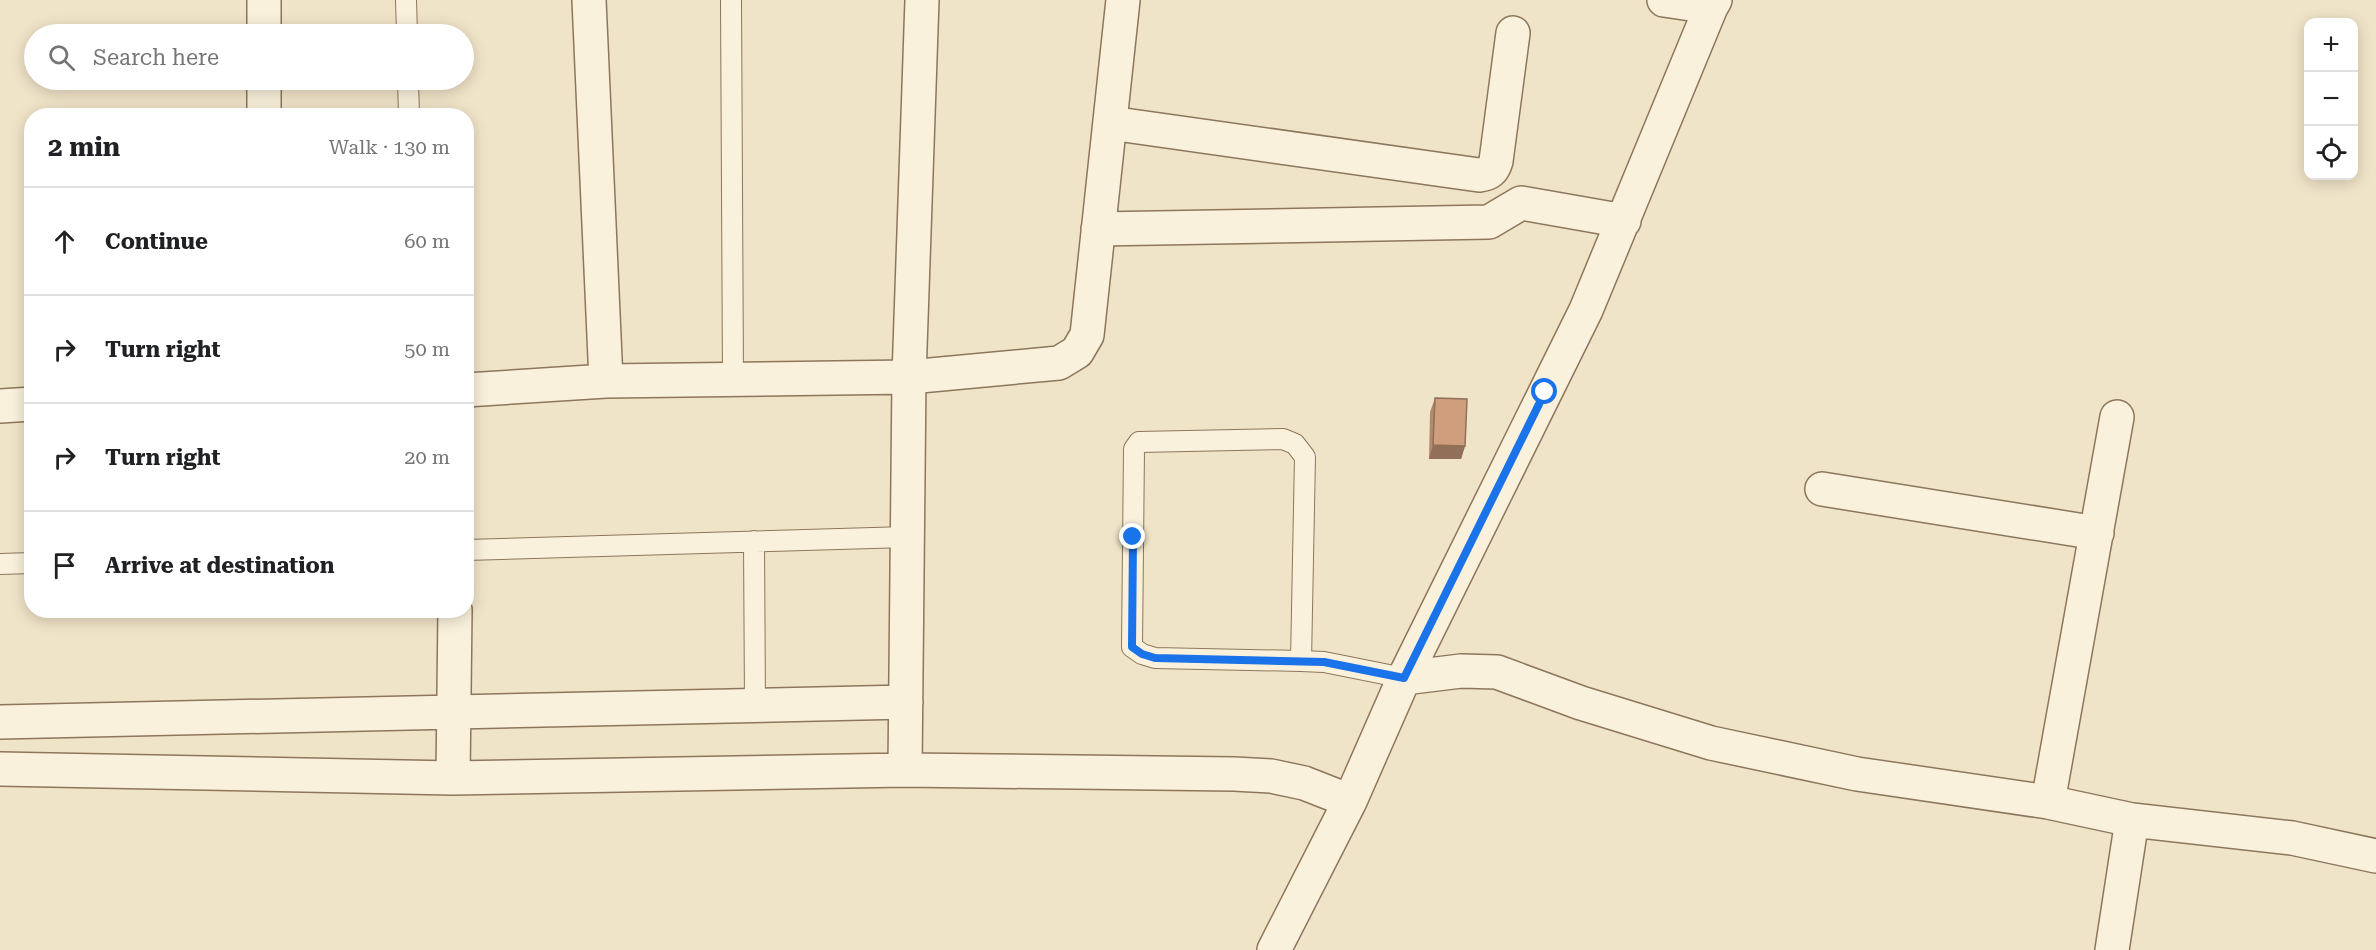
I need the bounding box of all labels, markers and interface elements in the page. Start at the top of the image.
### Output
map controls [2304,18,2358,180]
button: + [2304,18,2358,72]
search box [24,24,474,90]
icon: search [45,41,78,74]
text: Search here [93,45,219,70]
button: − [2304,72,2358,126]
button: locate [2304,126,2358,180]
text: 2 min [48,132,120,162]
text: Walk · 130 m [329,135,450,159]
icon: ahead [48,225,81,258]
text: Continue [105,229,208,254]
text: 60 m [404,229,450,253]
icon: right [48,333,81,366]
text: Turn right [105,337,220,362]
text: 50 m [404,337,450,361]
route start [1531,378,1557,404]
icon: right [48,441,81,474]
text: Turn right [105,445,220,470]
text: 20 m [404,445,450,469]
route end [1119,523,1145,549]
icon: arrive [48,549,81,582]
text: Arrive at destination [105,553,334,578]

